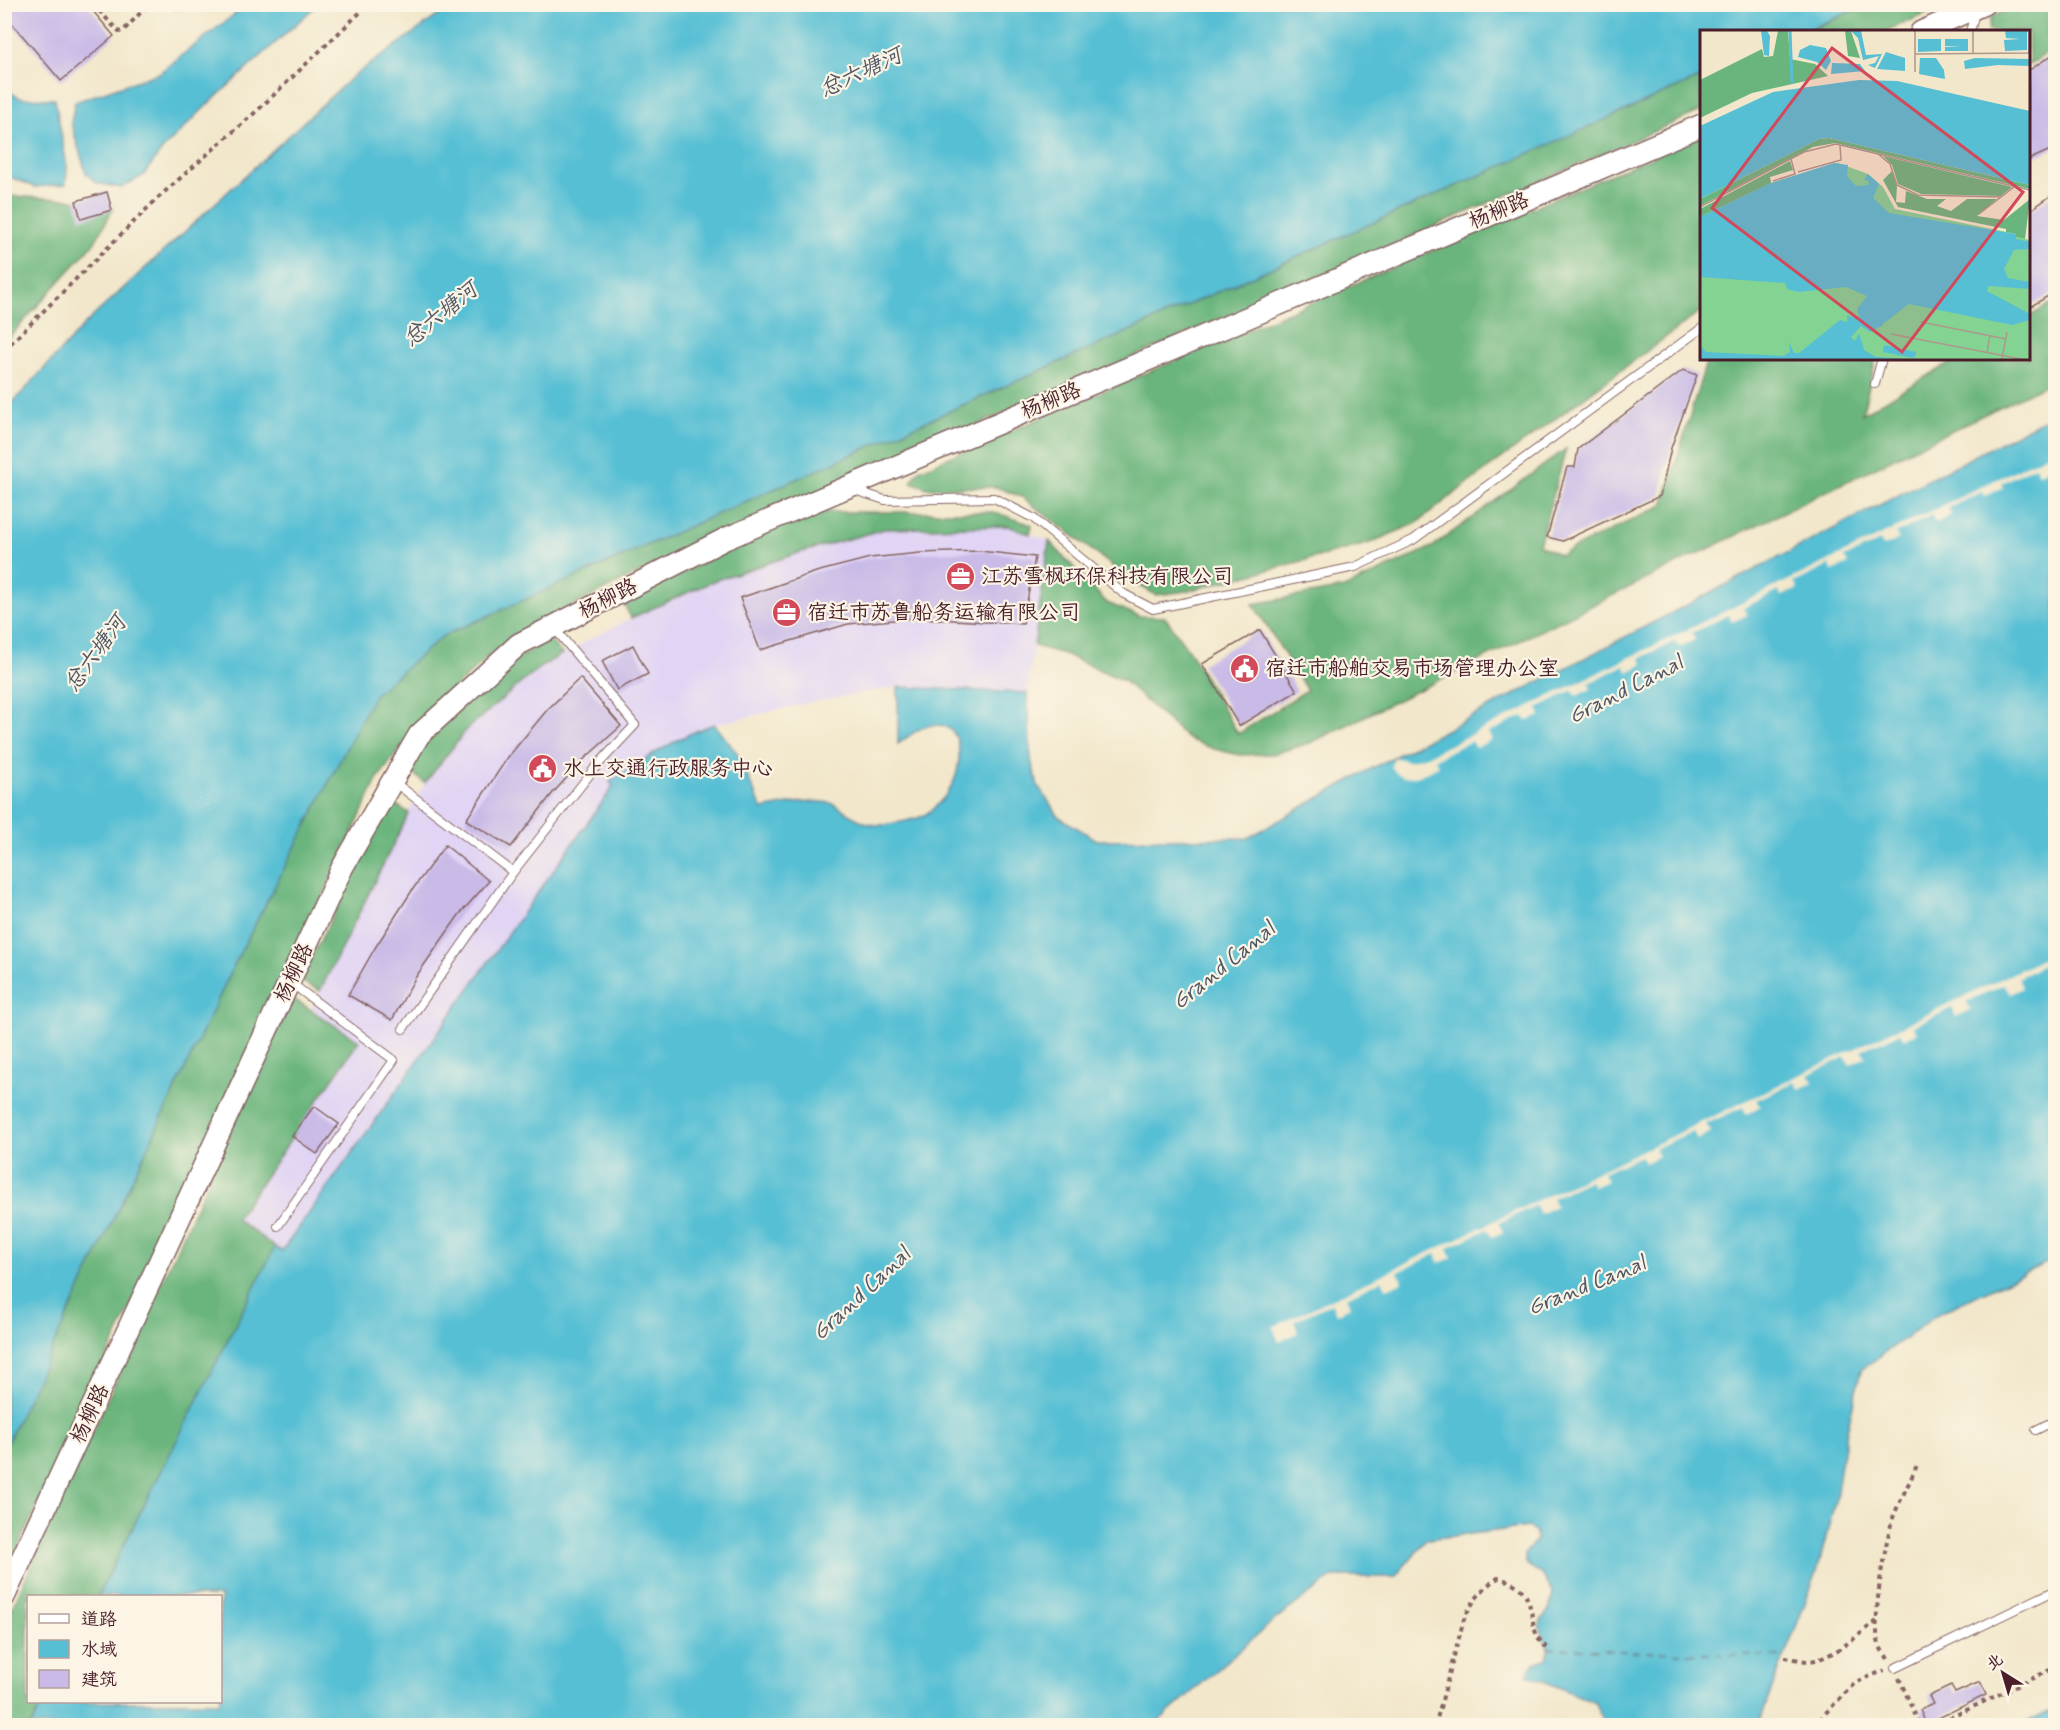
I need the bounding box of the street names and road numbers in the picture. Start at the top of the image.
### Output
street label: 杨柳路 [1465,186,1533,236]
street label: 杨柳路 [1017,376,1085,426]
street label: 杨柳路 [574,572,642,626]
street label: 杨柳路 [268,939,320,1007]
street label: 杨柳路 [64,1380,116,1448]

